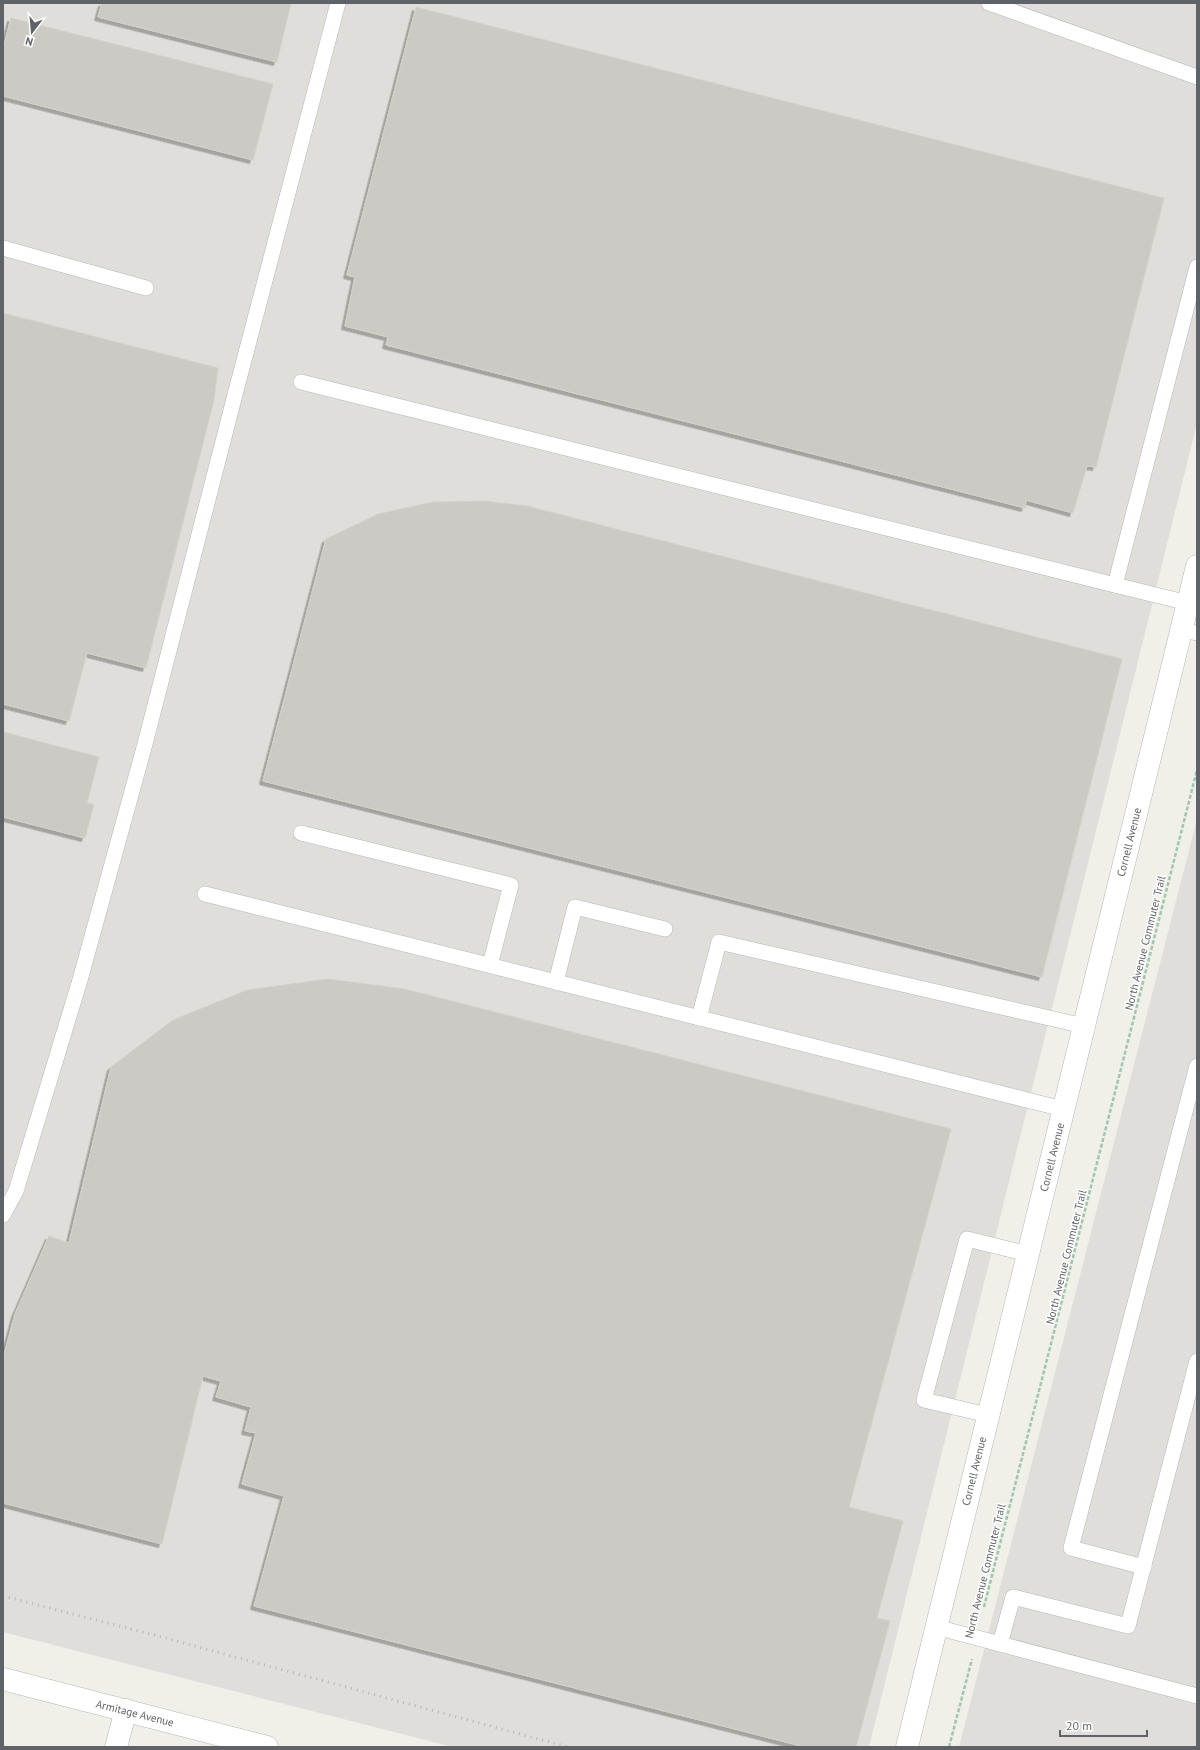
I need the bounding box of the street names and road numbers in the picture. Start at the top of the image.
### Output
street label: Cornell Avenue [1114,806,1144,878]
street label: North Avenue Commuter Trail [1121,873,1169,1012]
street label: Cornell Avenue [1037,1121,1067,1193]
street label: North Avenue Commuter Trail [1042,1187,1090,1326]
street label: Cornell Avenue [959,1435,989,1507]
street label: North Avenue Commuter Trail [961,1501,1009,1640]
street label: Armitage Avenue [95,1697,176,1730]

